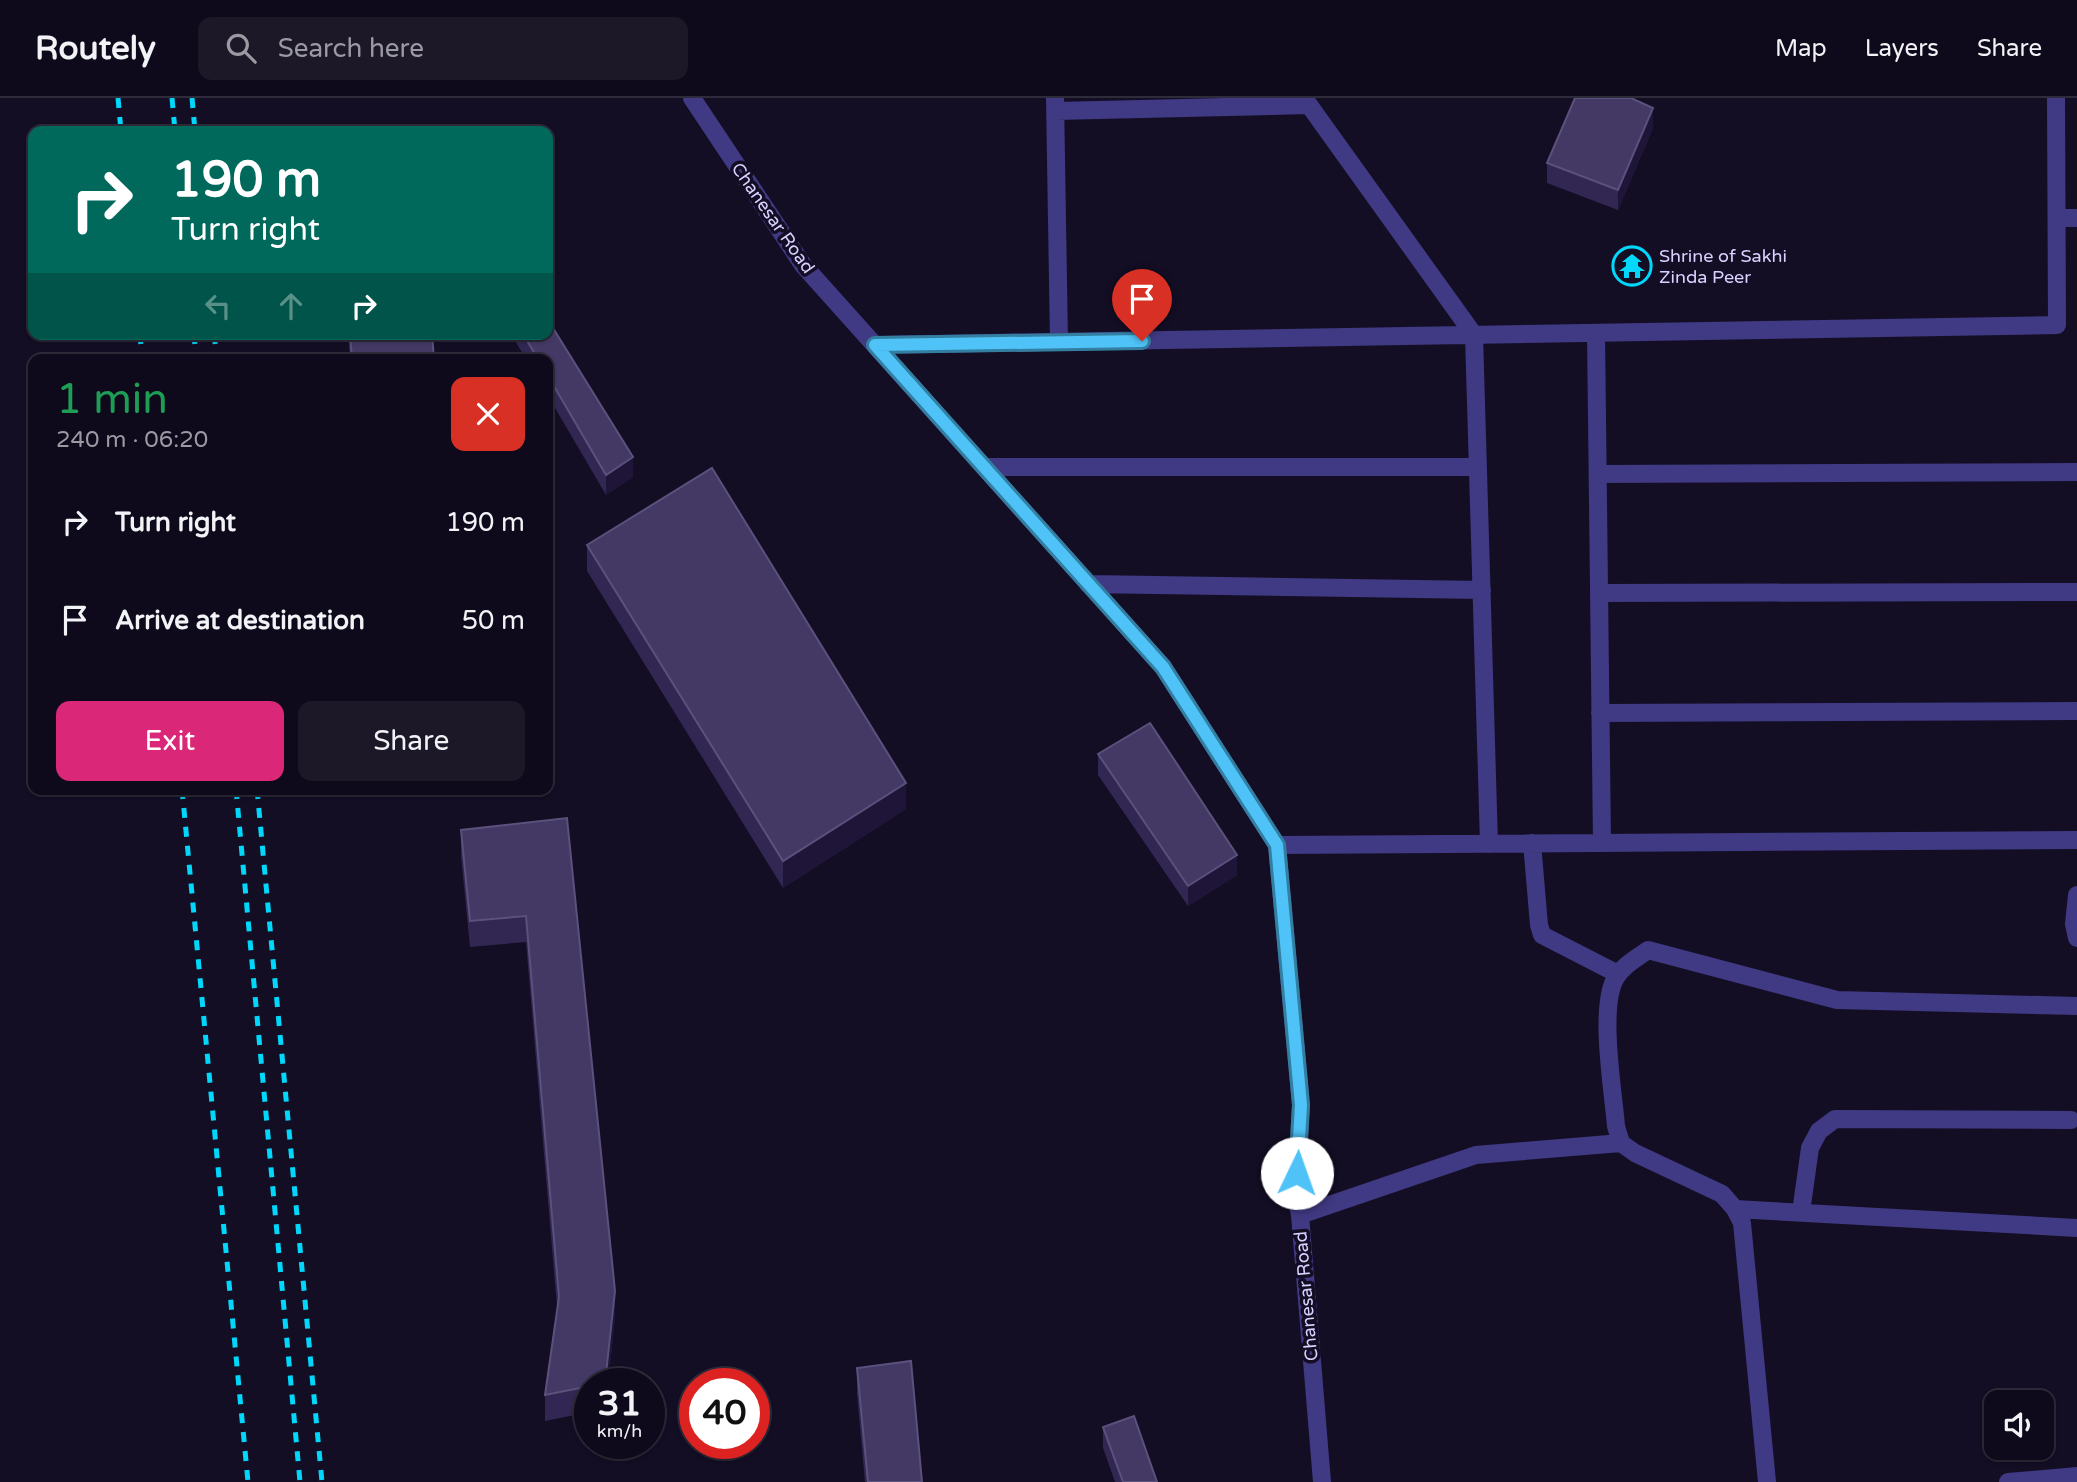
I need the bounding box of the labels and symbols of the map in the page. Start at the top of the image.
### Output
street label: Chanesar Road [727,158,819,278]
temple icon: Shrine of Sakhi Zinda Peer [1611,245,1653,287]
place label: Shrine of Sakhi Zinda Peer [1659,245,1787,288]
pin [1112,269,1172,341]
position arrow [1260,1136,1334,1210]
street label: Chanesar Road [1289,1230,1323,1362]
speed limit sign: 40 [679,1368,770,1459]

